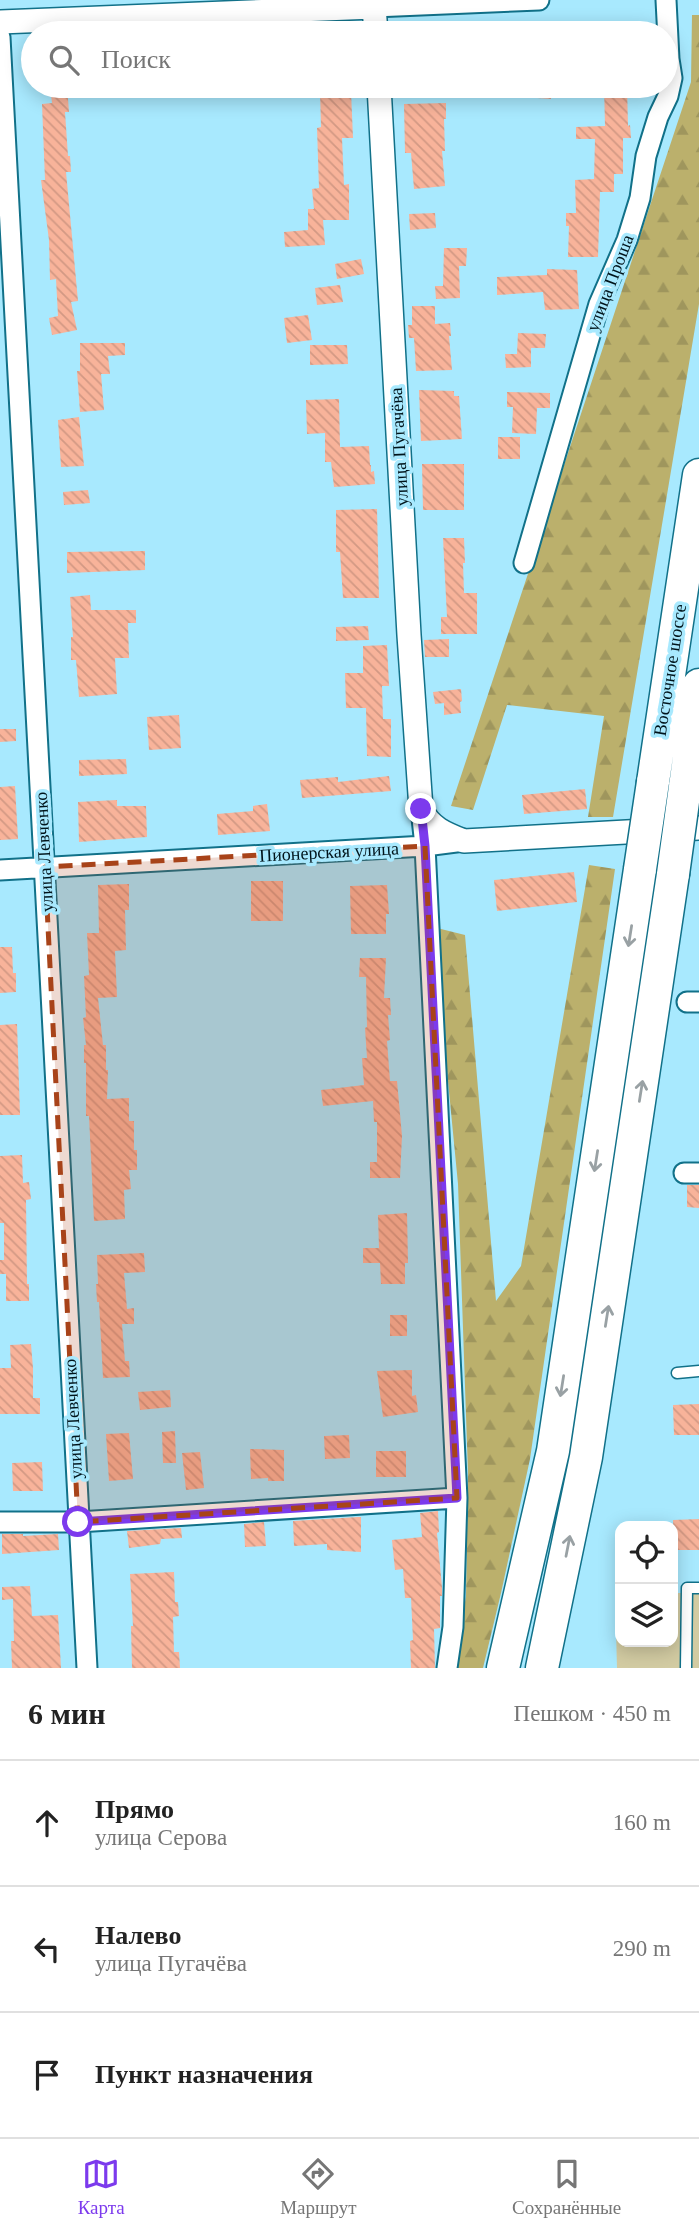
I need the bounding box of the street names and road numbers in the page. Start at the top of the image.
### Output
street label: улица Проша [582,232,638,334]
street label: улица Пугачёва [386,387,412,507]
street label: Восточное шоссе [650,602,690,737]
street label: улица Левченко [31,791,57,913]
street label: Пионерская улица [259,838,399,866]
street label: улица Левченко [60,1358,86,1480]

